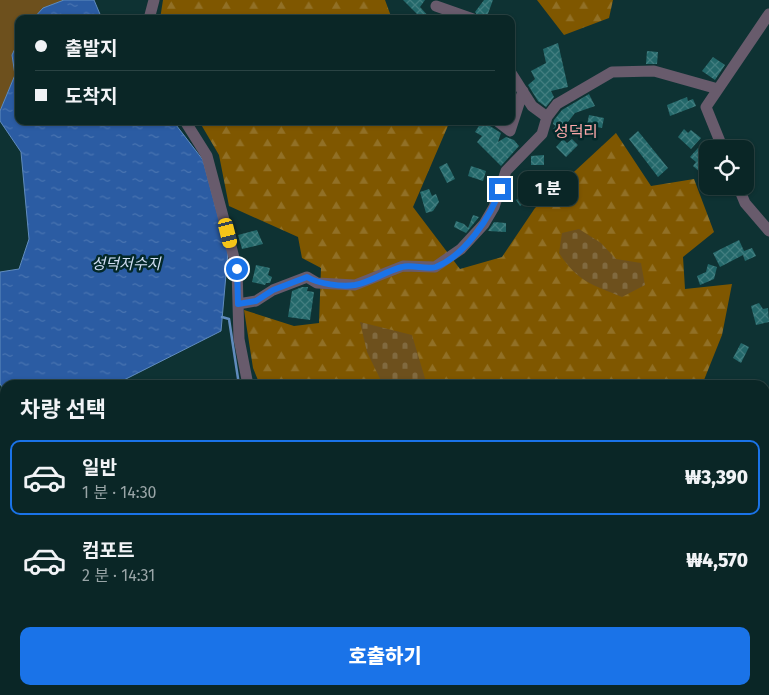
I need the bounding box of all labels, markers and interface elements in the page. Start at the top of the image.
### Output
text: 출발지 [65,37,117,60]
text: 도착지 [65,85,117,108]
district label: 성덕리 [554,122,598,141]
map controls [699,140,754,195]
button: locate [699,140,754,195]
callout: 1 분 [518,172,578,206]
route end [489,178,511,200]
text: 1 분 [535,179,561,198]
car [217,217,238,249]
water label: 성덕저수지 [91,255,162,273]
route start [226,258,248,280]
text: 차량 선택 [20,396,106,423]
icon: car [22,455,67,500]
text: 일반 [82,456,117,479]
text: ₩3,390 [685,466,748,489]
text: 1 분 · 14:30 [82,483,157,502]
icon: car [22,538,67,583]
text: 컴포트 [82,539,134,562]
text: ₩4,570 [686,549,748,572]
text: 2 분 · 14:31 [82,566,155,585]
button: 호출하기 [20,627,750,685]

